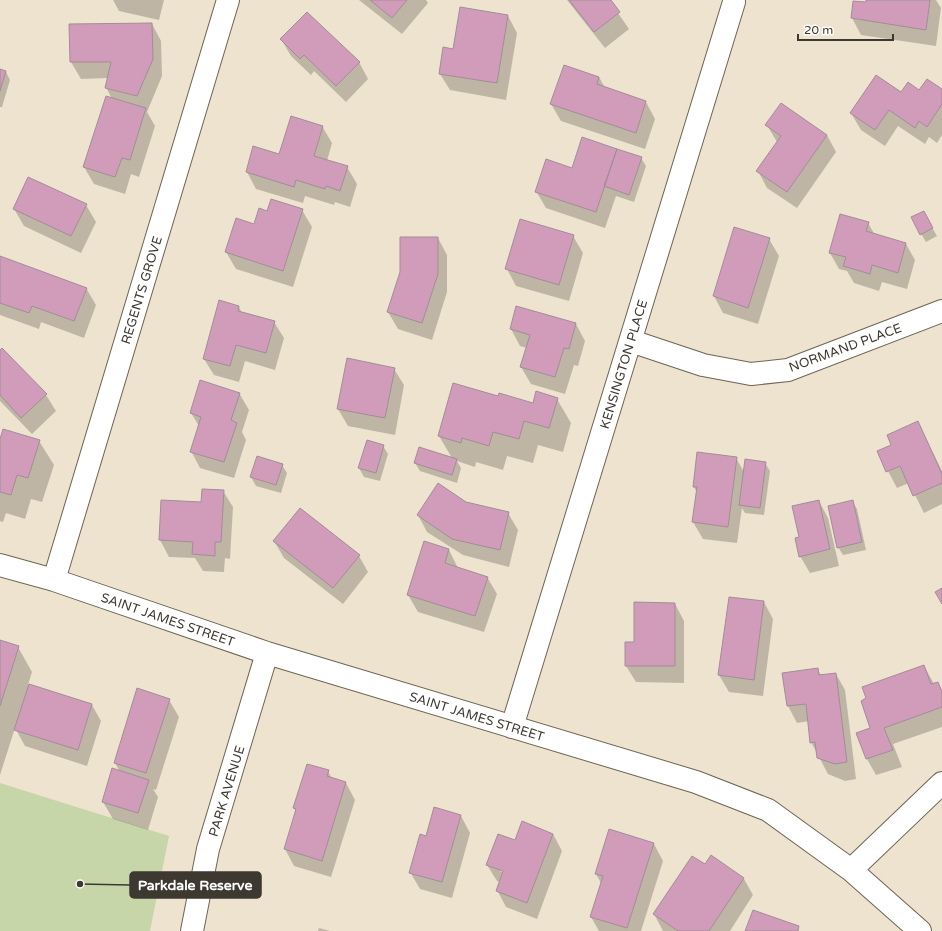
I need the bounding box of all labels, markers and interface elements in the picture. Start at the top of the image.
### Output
scale bar [798,16,893,42]
text: 20 m [804,23,833,37]
street label: REGENTS GROVE [118,234,166,346]
street label: KENSINGTON PLACE [597,298,651,431]
street label: NORMAND PLACE [787,320,904,376]
street label: SAINT JAMES STREET [99,590,237,650]
street label: SAINT JAMES STREET [407,689,546,745]
street label: PARK AVENUE [206,744,248,839]
callout: Parkdale Reserve [130,872,261,898]
text: Parkdale Reserve [138,877,252,894]

